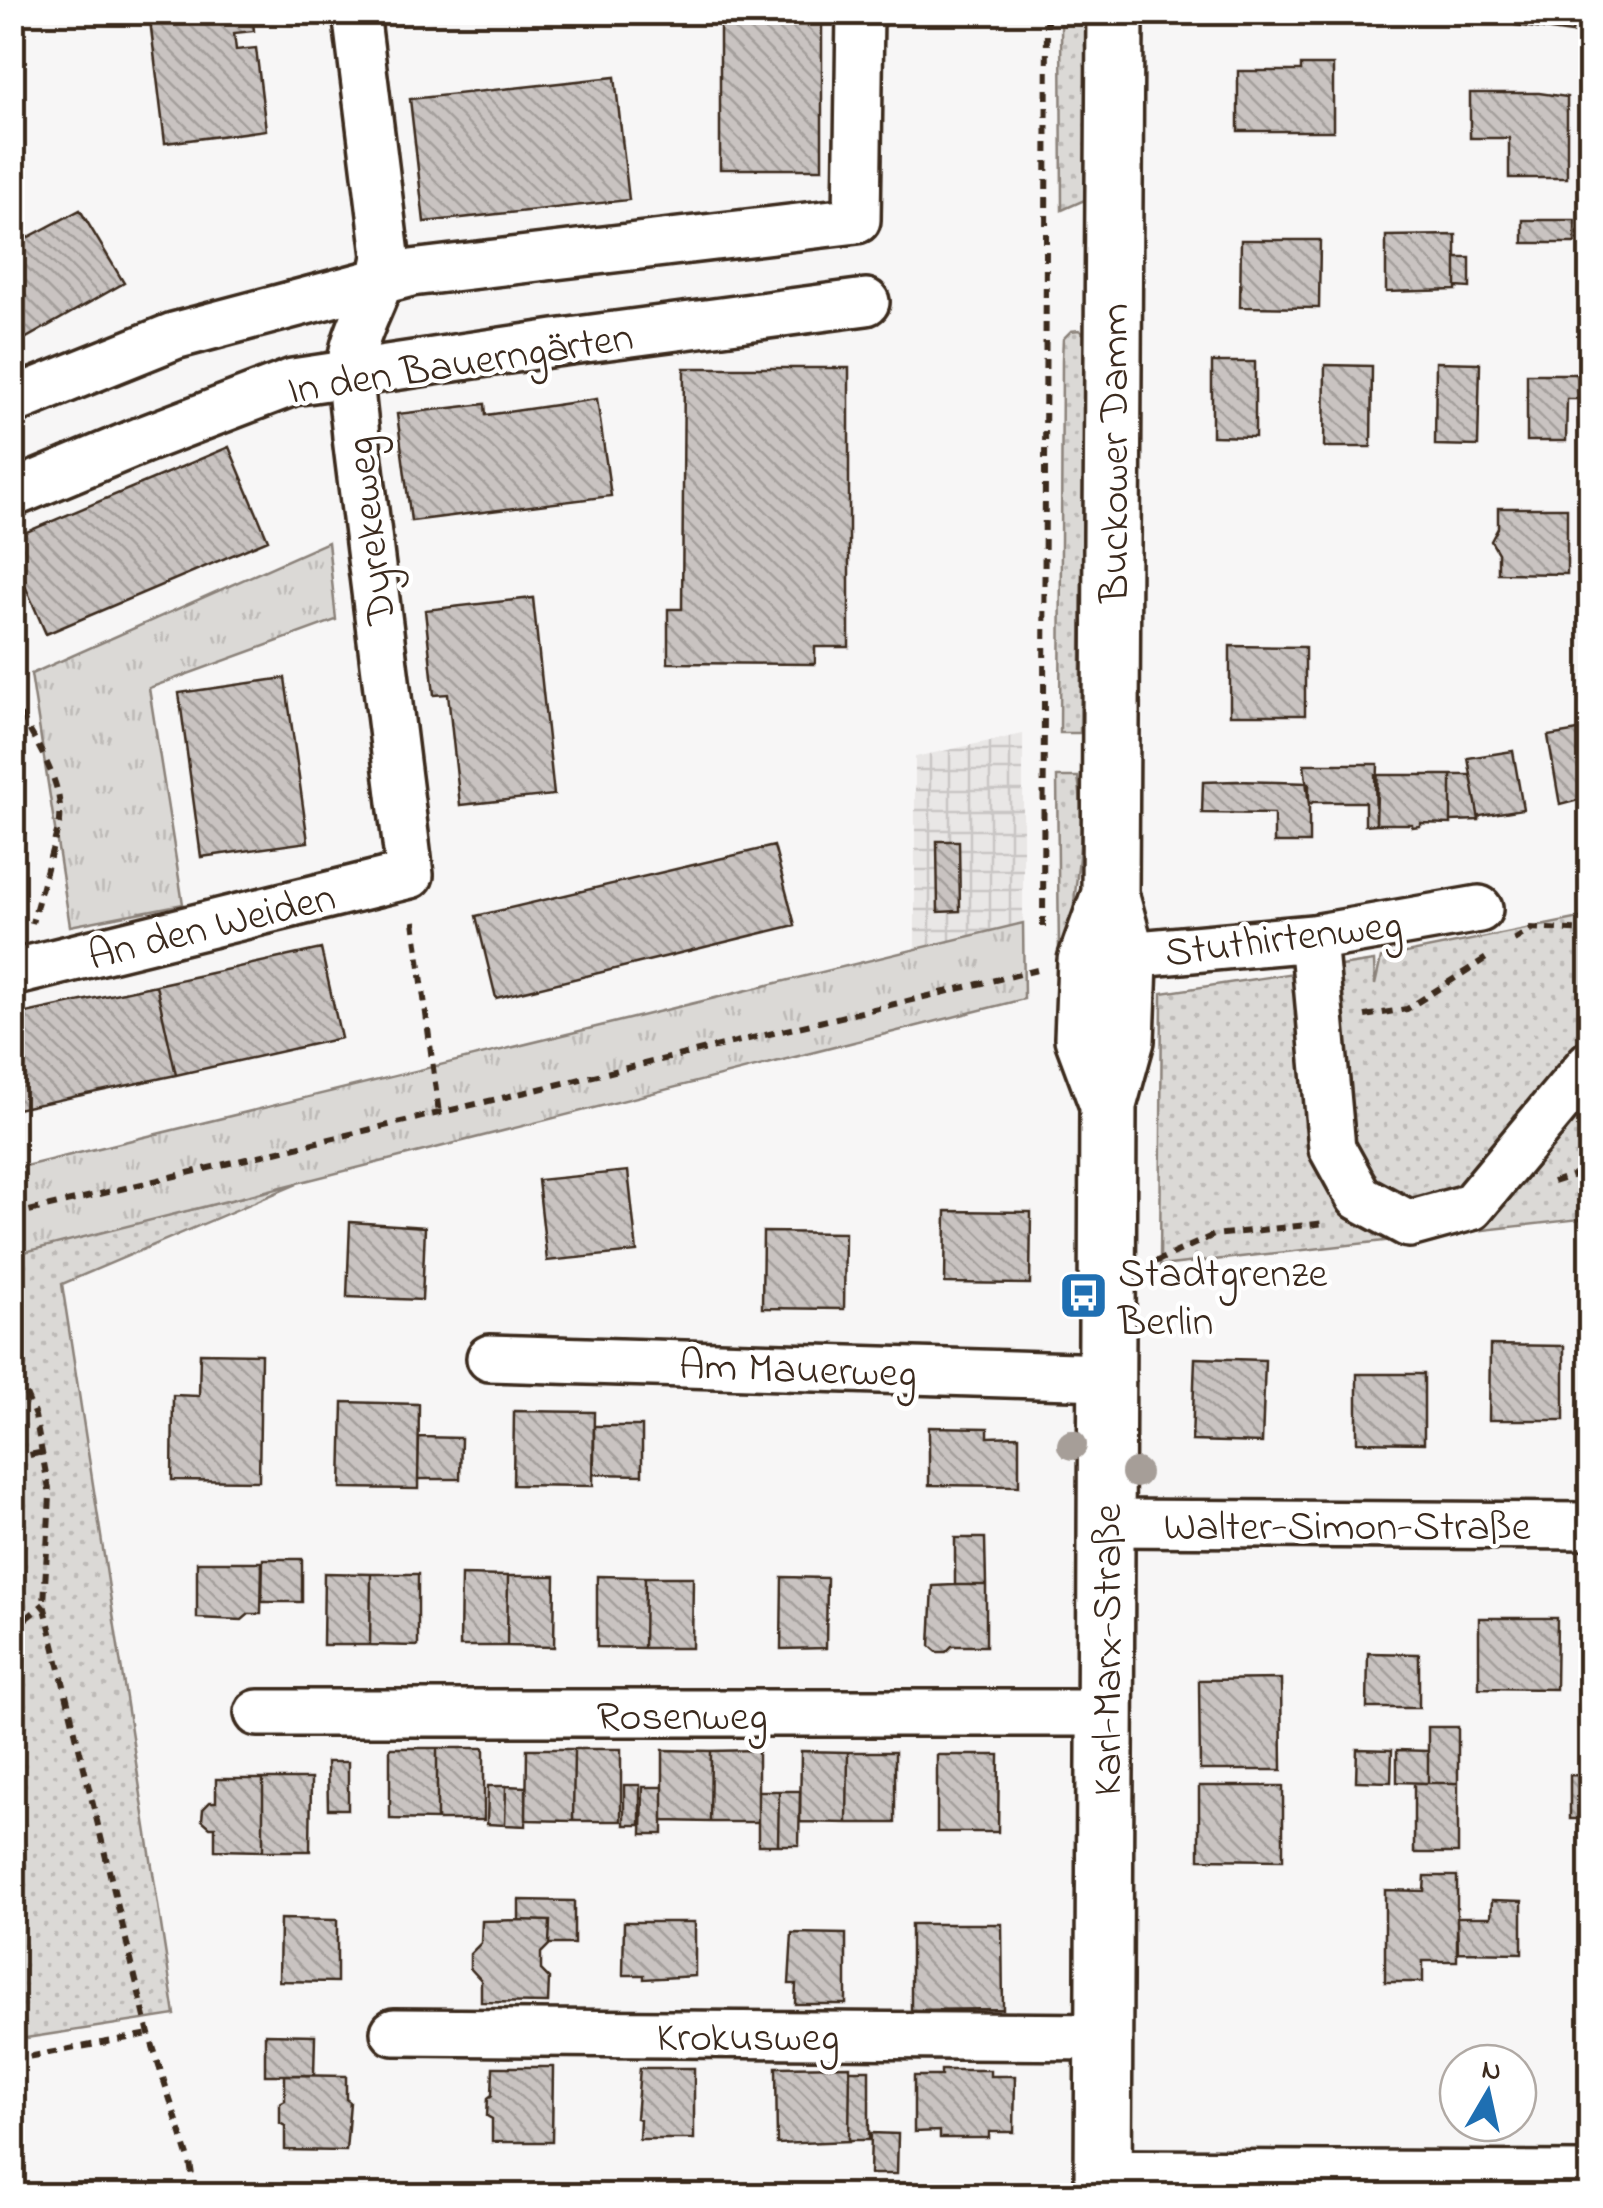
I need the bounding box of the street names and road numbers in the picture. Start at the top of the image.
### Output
street label: Buckower Damm [1086,303,1147,604]
street label: In den Bauerngärten [284,308,638,423]
street label: Dyrekeweg [331,433,414,629]
street label: An den Weiden [82,868,342,989]
street label: Stuthirtenweg [1161,896,1406,985]
street label: Am Mauerweg [678,1337,918,1406]
street label: Walter-Simon-Straße [1164,1498,1531,1559]
street label: Karl-Marx-Straße [1079,1504,1140,1796]
street label: Rosenweg [596,1688,768,1749]
street label: Krokusweg [657,2009,839,2070]

